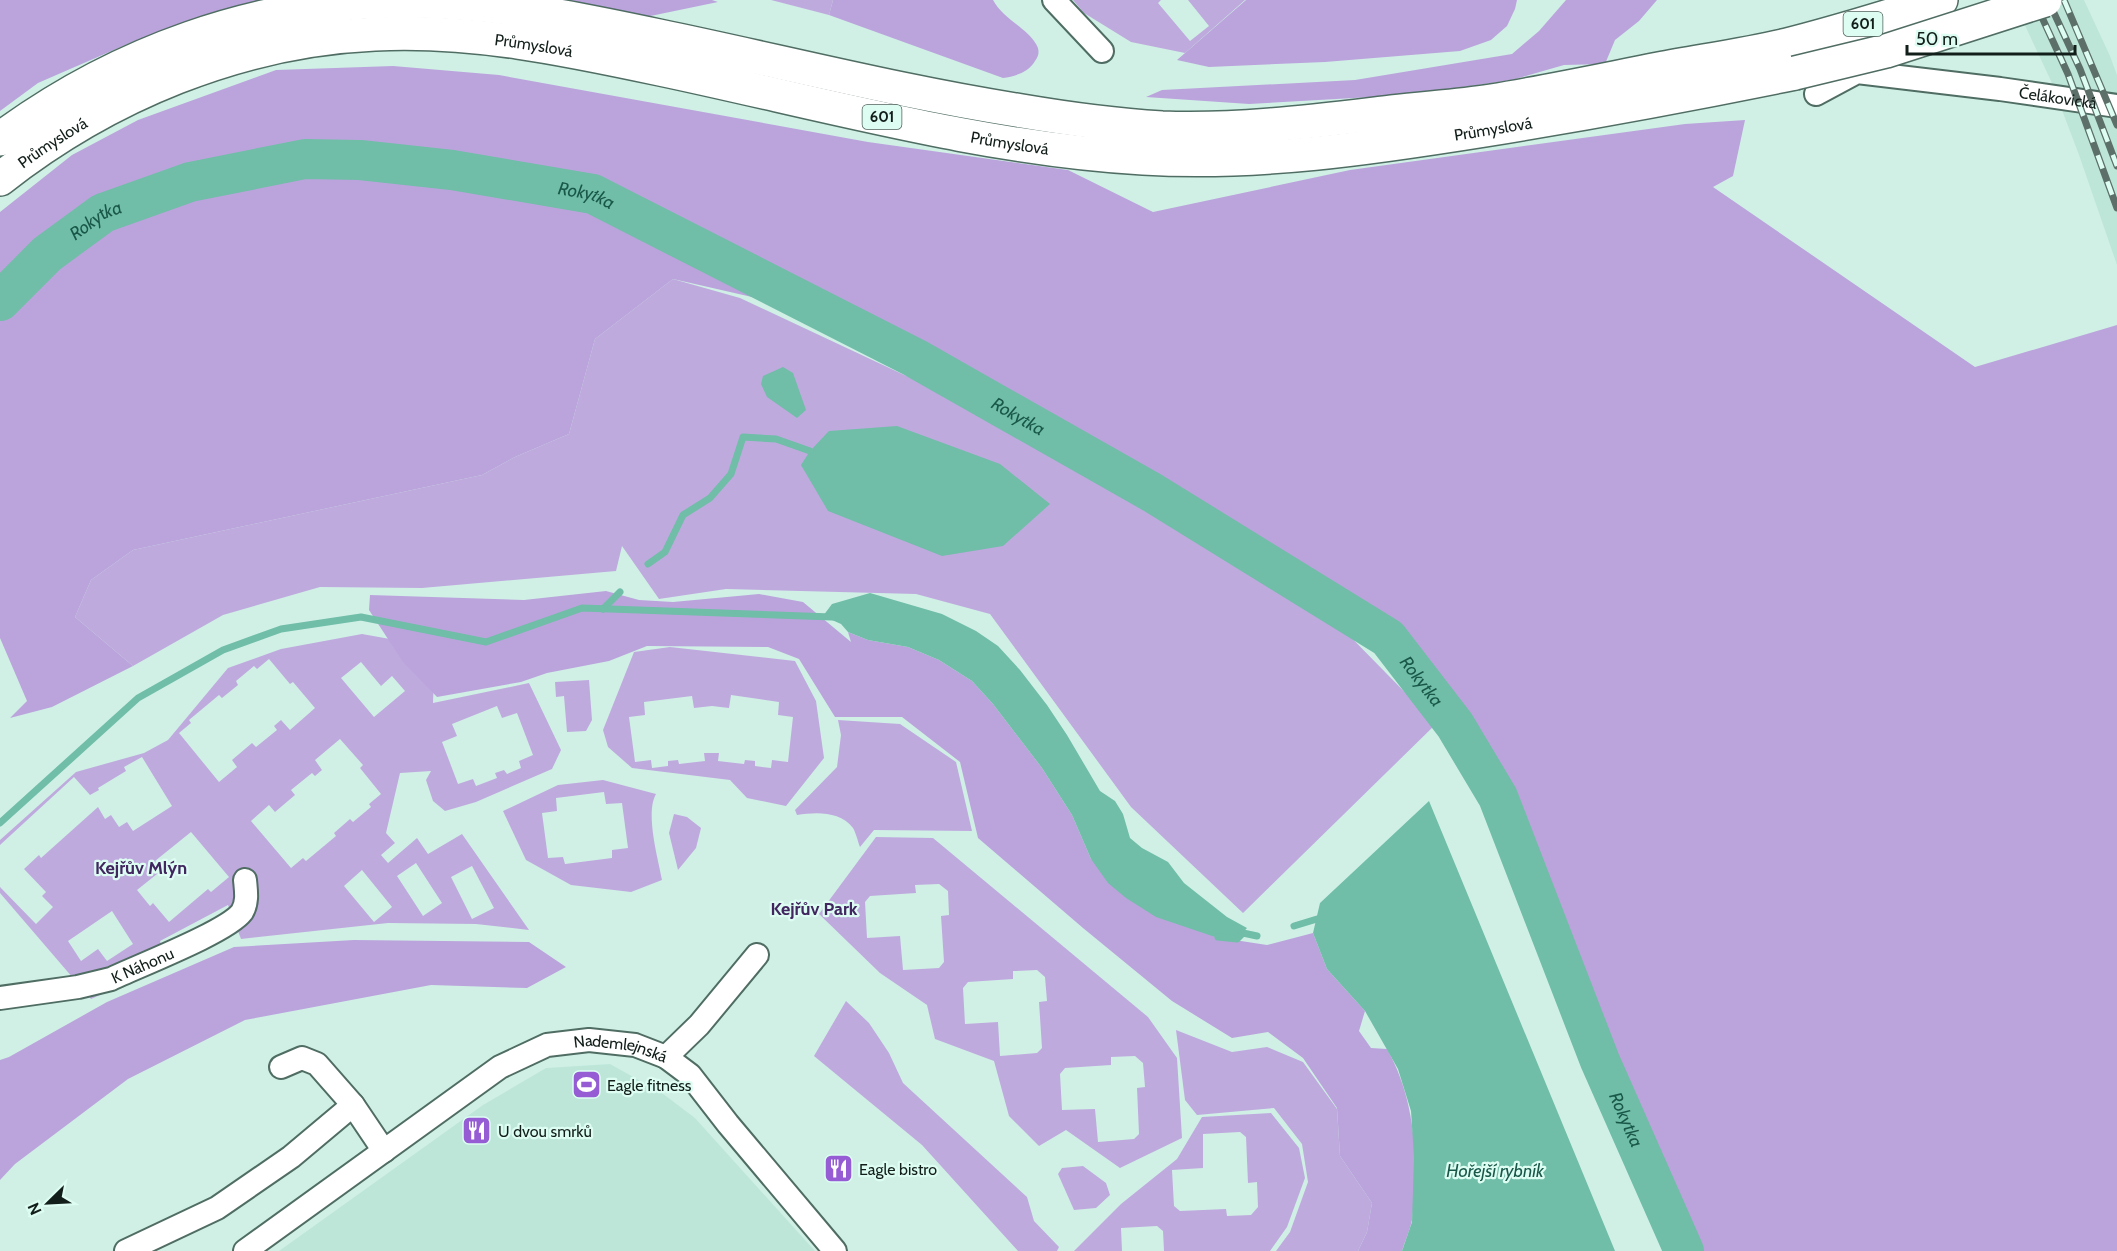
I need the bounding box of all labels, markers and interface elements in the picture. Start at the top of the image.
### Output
road number: 601 [1844,12,1882,36]
scale bar [1907,18,2075,56]
text: 50 m [1916,28,1958,50]
street label: Průmyslová [494,30,575,61]
street label: Čelákovická [2018,82,2098,112]
road number: 601 [862,105,902,129]
street label: Průmyslová [14,113,91,172]
street label: Průmyslová [1453,113,1534,144]
street label: Průmyslová [969,127,1050,158]
water label: Rokytka [557,177,618,214]
water label: Rokytka [65,196,125,245]
water label: Rokytka [987,393,1049,440]
water label: Rokytka [1395,652,1448,711]
district label: Kejřův Mlýn [95,857,187,879]
district label: Kejřův Park [770,898,858,920]
street label: K Náhonu [108,943,177,987]
street label: Nademlejnská [573,1030,670,1066]
sports icon: Eagle fitness [570,1069,602,1101]
place label: Eagle fitness [607,1076,692,1095]
water label: Rokytka [1604,1089,1648,1151]
restaurant icon: U dvou smrků [461,1115,493,1147]
place label: U dvou smrků [498,1122,592,1141]
restaurant icon: Eagle bistro [822,1153,854,1185]
place label: Eagle bistro [859,1160,937,1179]
water label: Hořejší rybník [1446,1160,1545,1182]
north arrow [18,1173,78,1233]
text: N [24,1200,46,1218]

